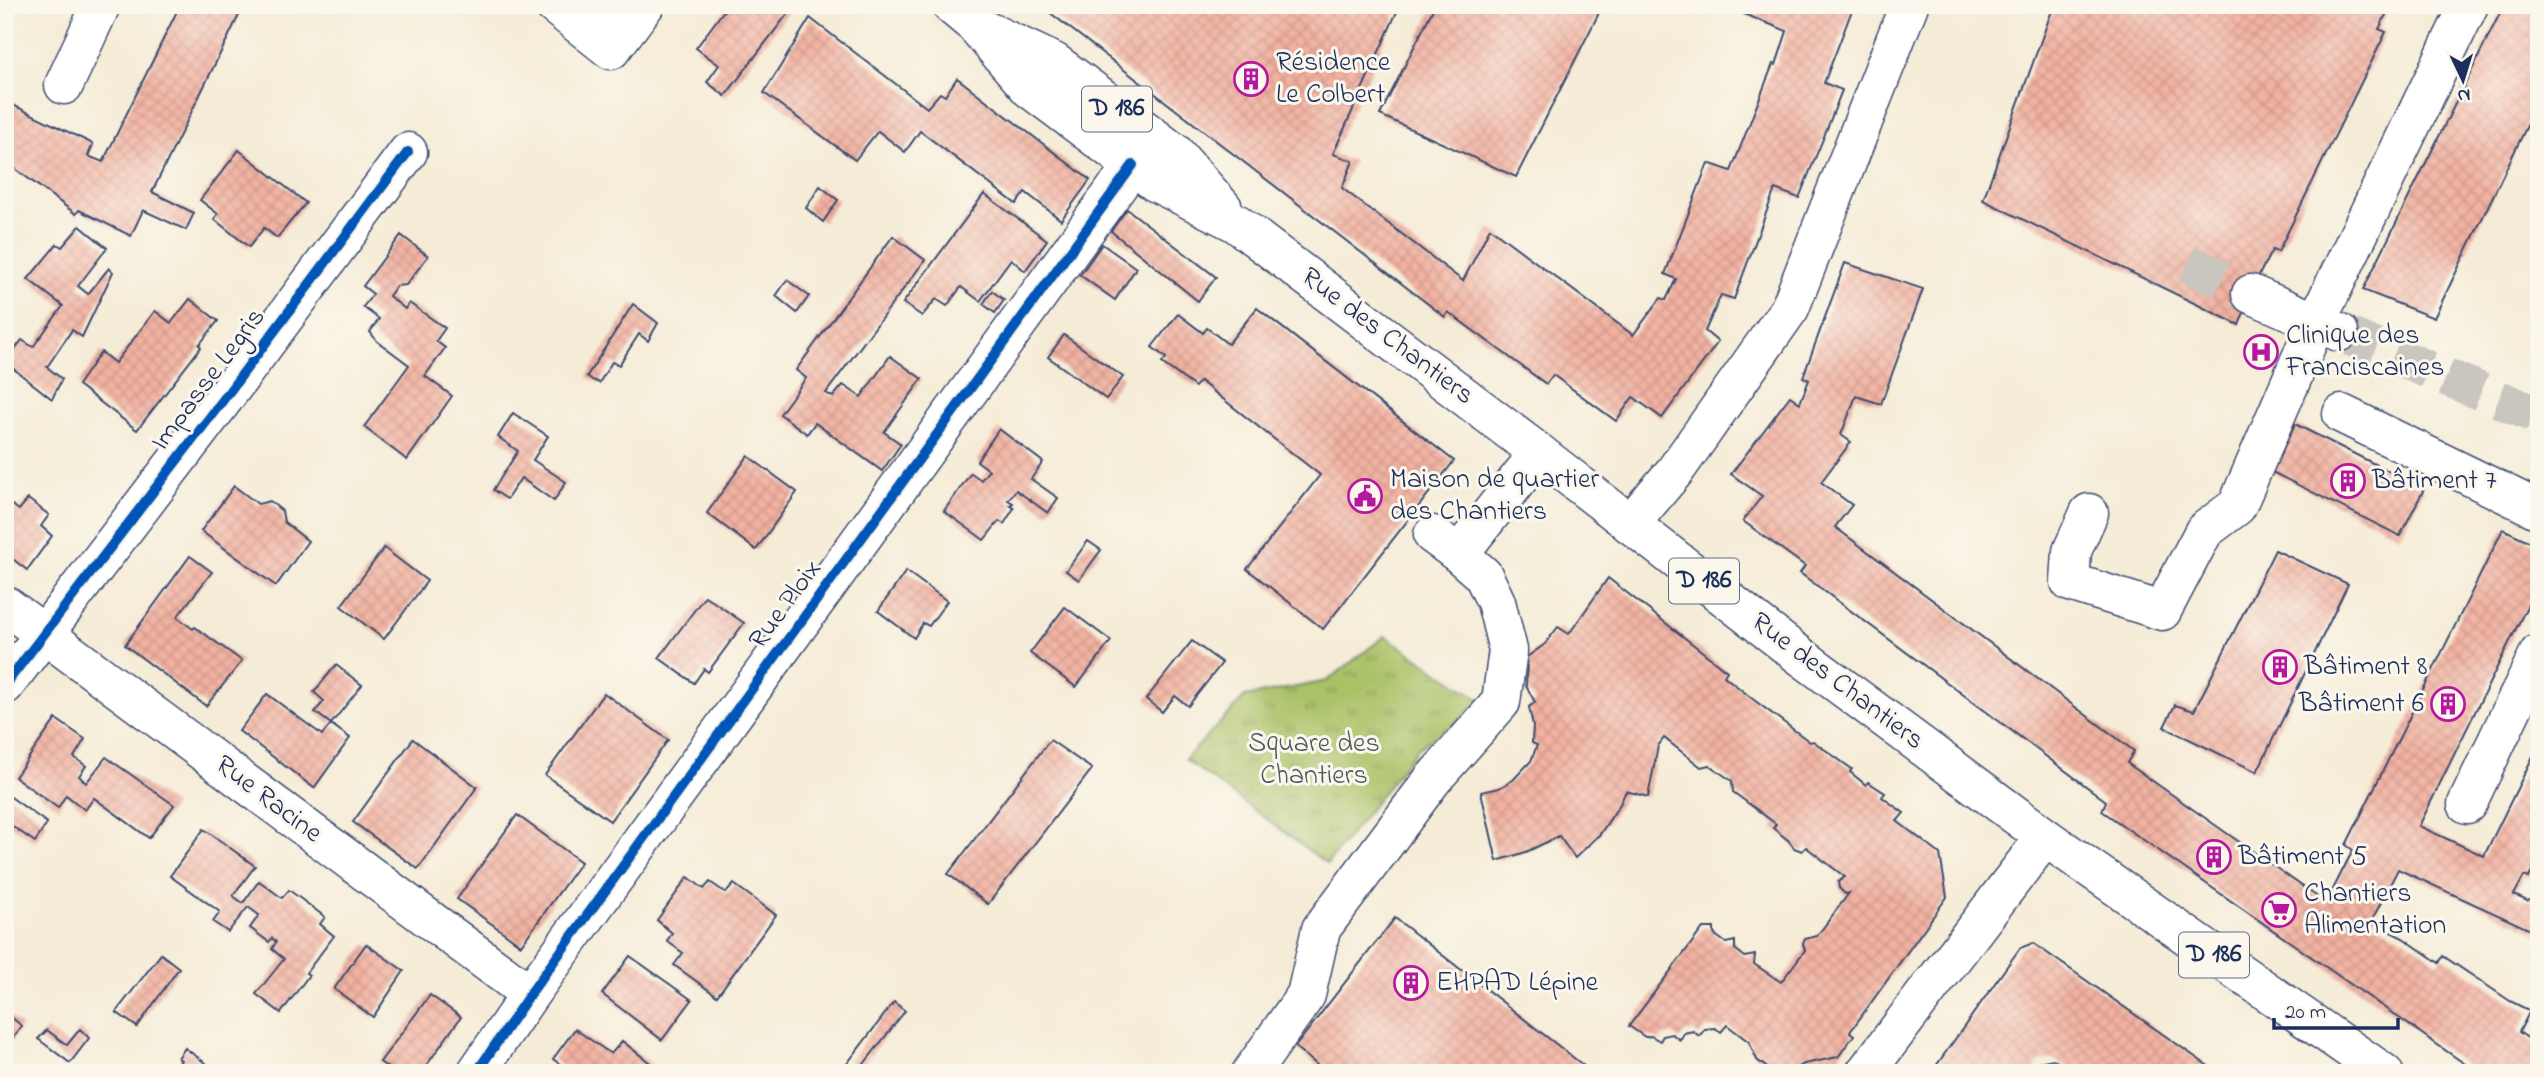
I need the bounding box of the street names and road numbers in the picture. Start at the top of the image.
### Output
road number: D 186 [1082,86,1152,132]
street label: Rue des Chantiers [1292,258,1482,416]
street label: Impasse Legris [141,300,277,460]
street label: Rue Ploix [739,552,833,658]
road number: D 186 [1669,558,1739,604]
street label: Rue des Chantiers [1742,603,1932,761]
street label: Rue Racine [206,746,331,854]
road number: D 186 [2179,932,2249,978]

